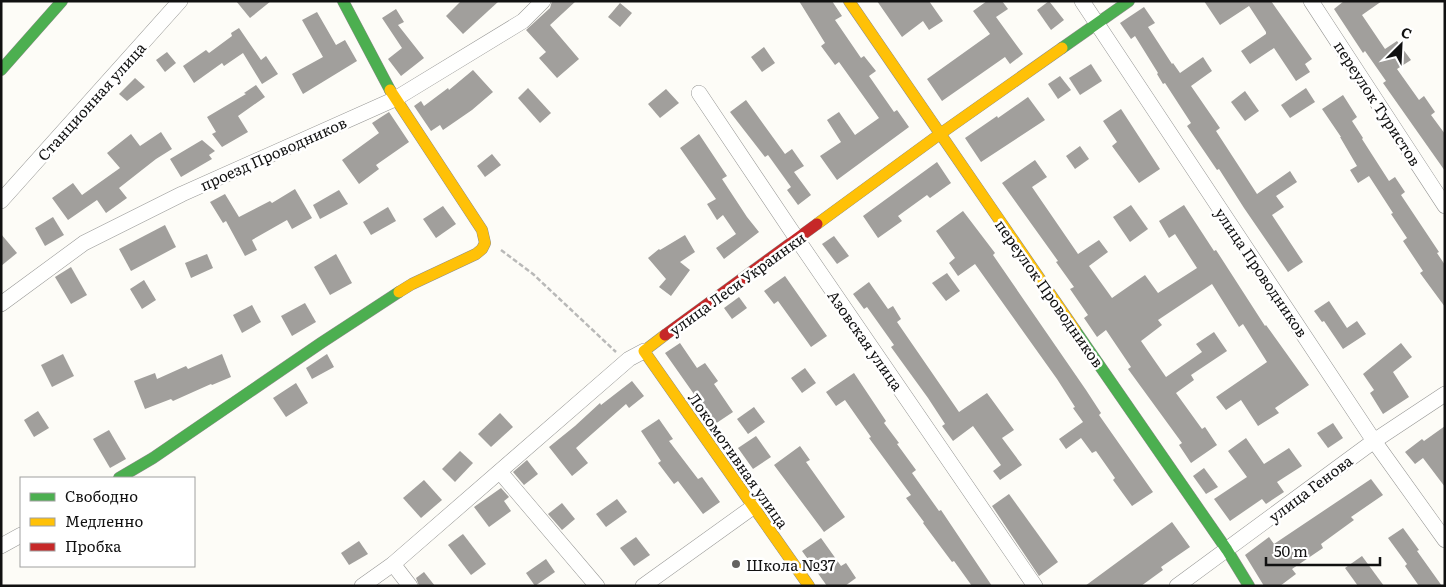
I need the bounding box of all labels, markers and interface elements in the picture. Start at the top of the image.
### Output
north arrow [1376,20,1426,70]
text: С [1398,21,1415,43]
street label: Станционная улица [31,36,151,166]
street label: переулок Туристов [1329,36,1427,170]
street label: проезд Проводников [196,110,350,196]
street label: улица Проводников [1210,202,1314,342]
street label: переулок Проводников [990,214,1110,372]
street label: улица Леси Украинки [664,226,810,340]
street label: Азовская улица [823,285,910,396]
street label: Локомотивная улица [683,387,795,534]
street label: улица Генова [1263,448,1358,527]
legend [20,477,195,567]
text: Свободно [65,484,138,507]
text: Медленно [65,509,143,532]
text: Пробка [65,534,122,557]
scale bar [1266,534,1380,566]
text: 50 m [1274,539,1308,562]
place label: Школа №37 [746,553,836,576]
marker: Школа №37 [730,558,742,570]

